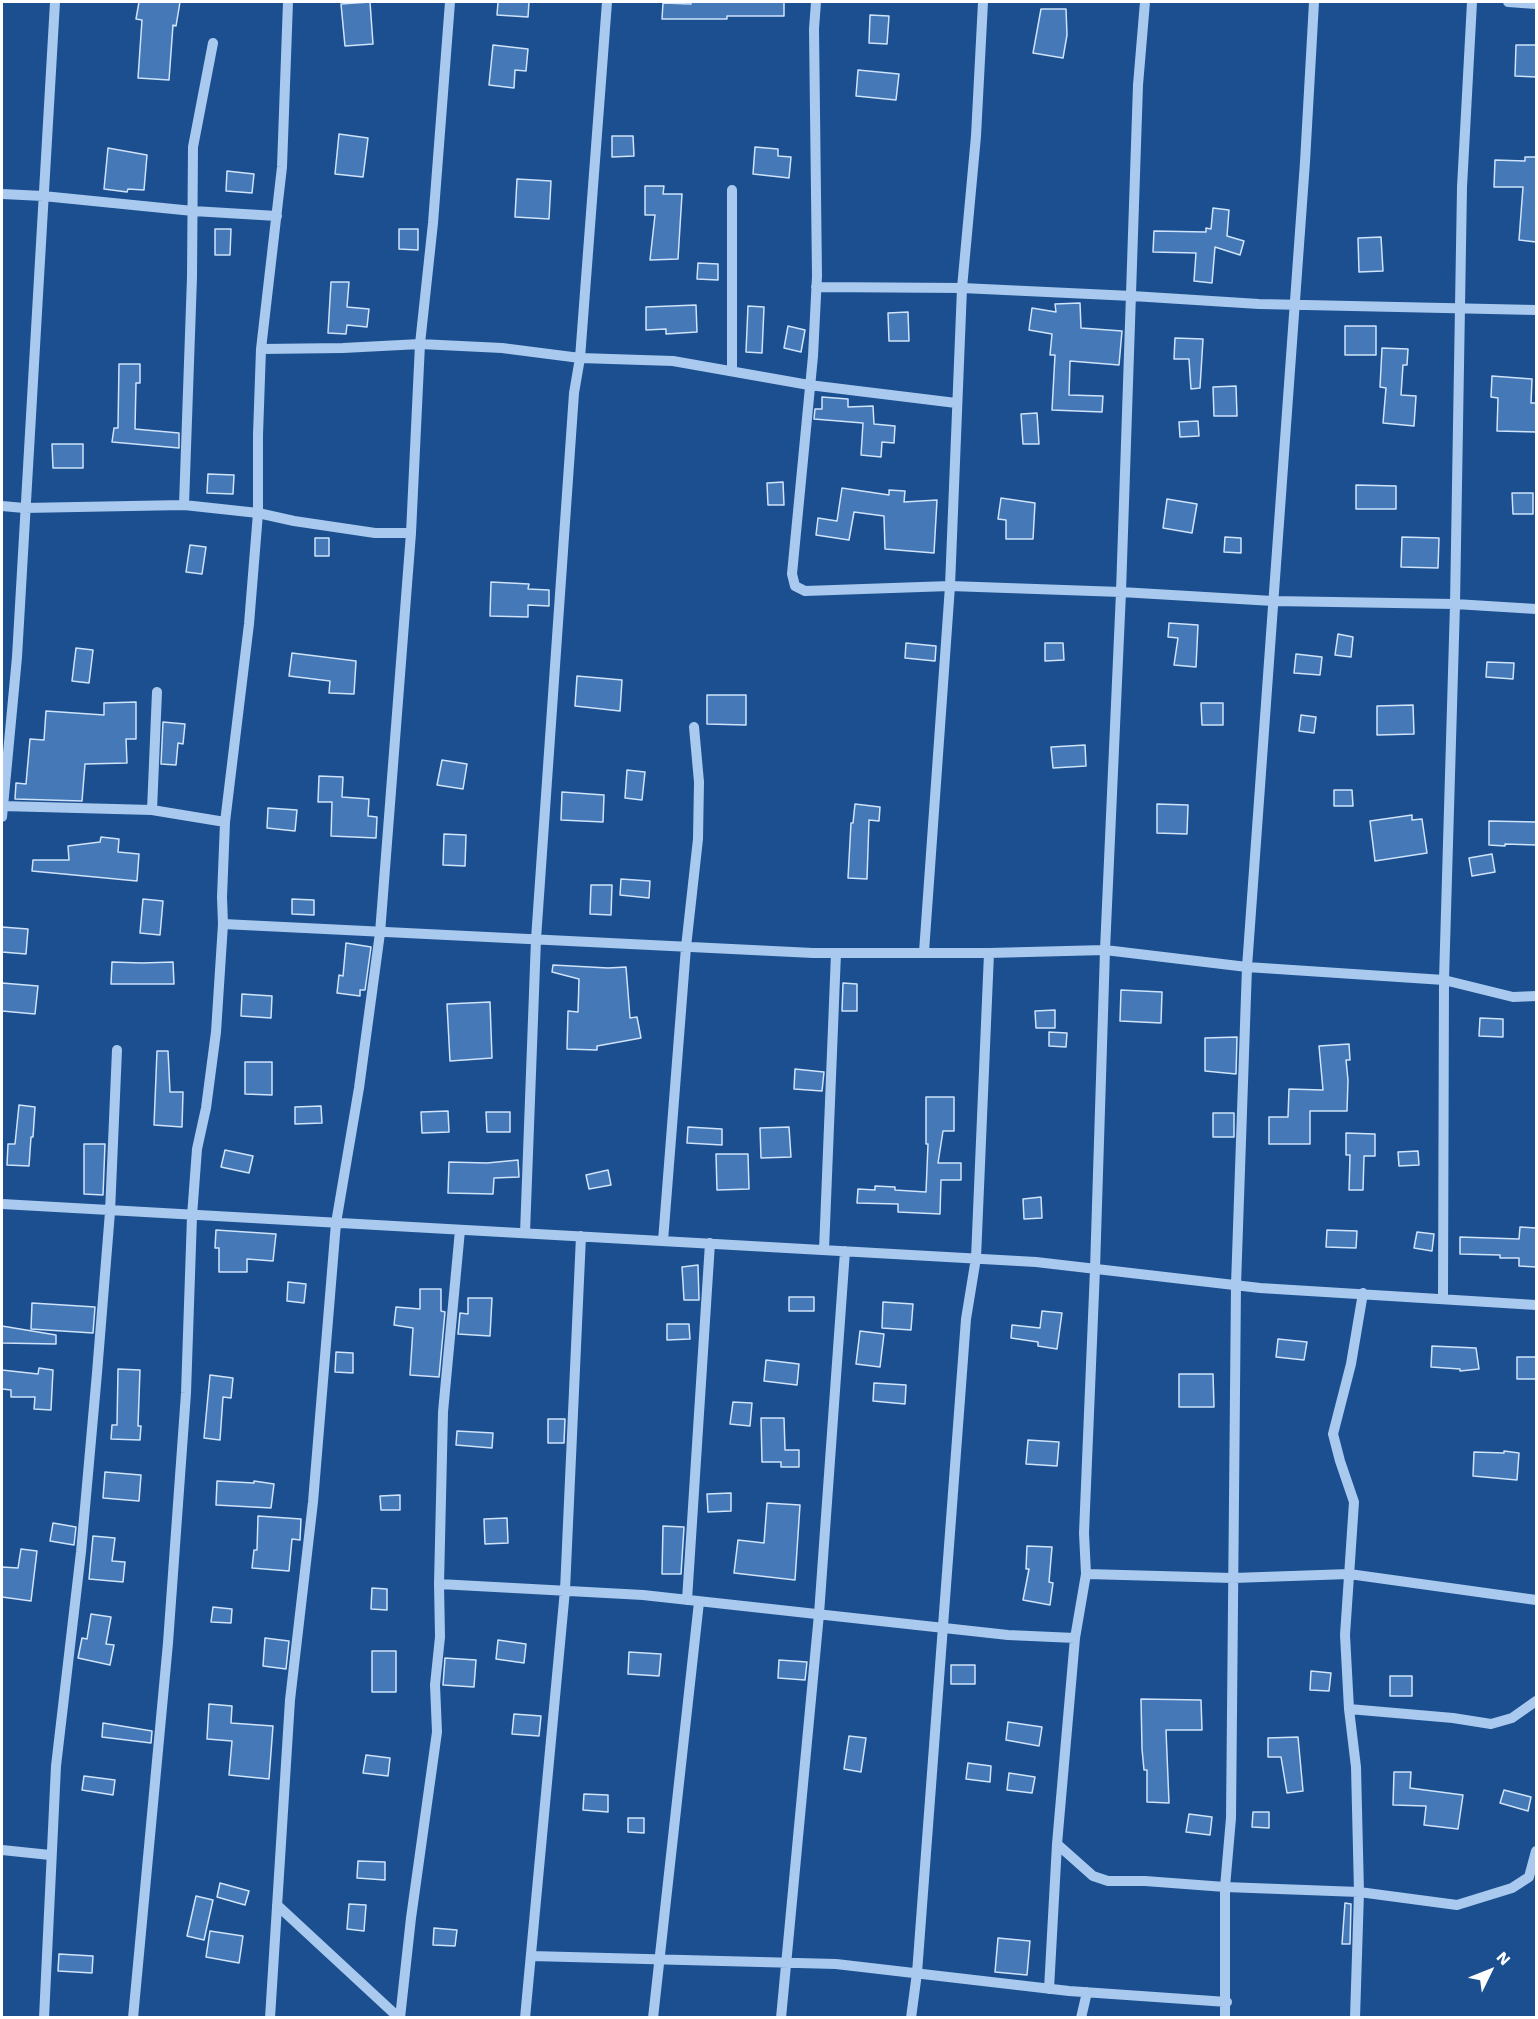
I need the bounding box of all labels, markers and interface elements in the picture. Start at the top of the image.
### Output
north arrow [1460,1941,1520,2001]
text: N [1493,1948,1515,1969]

